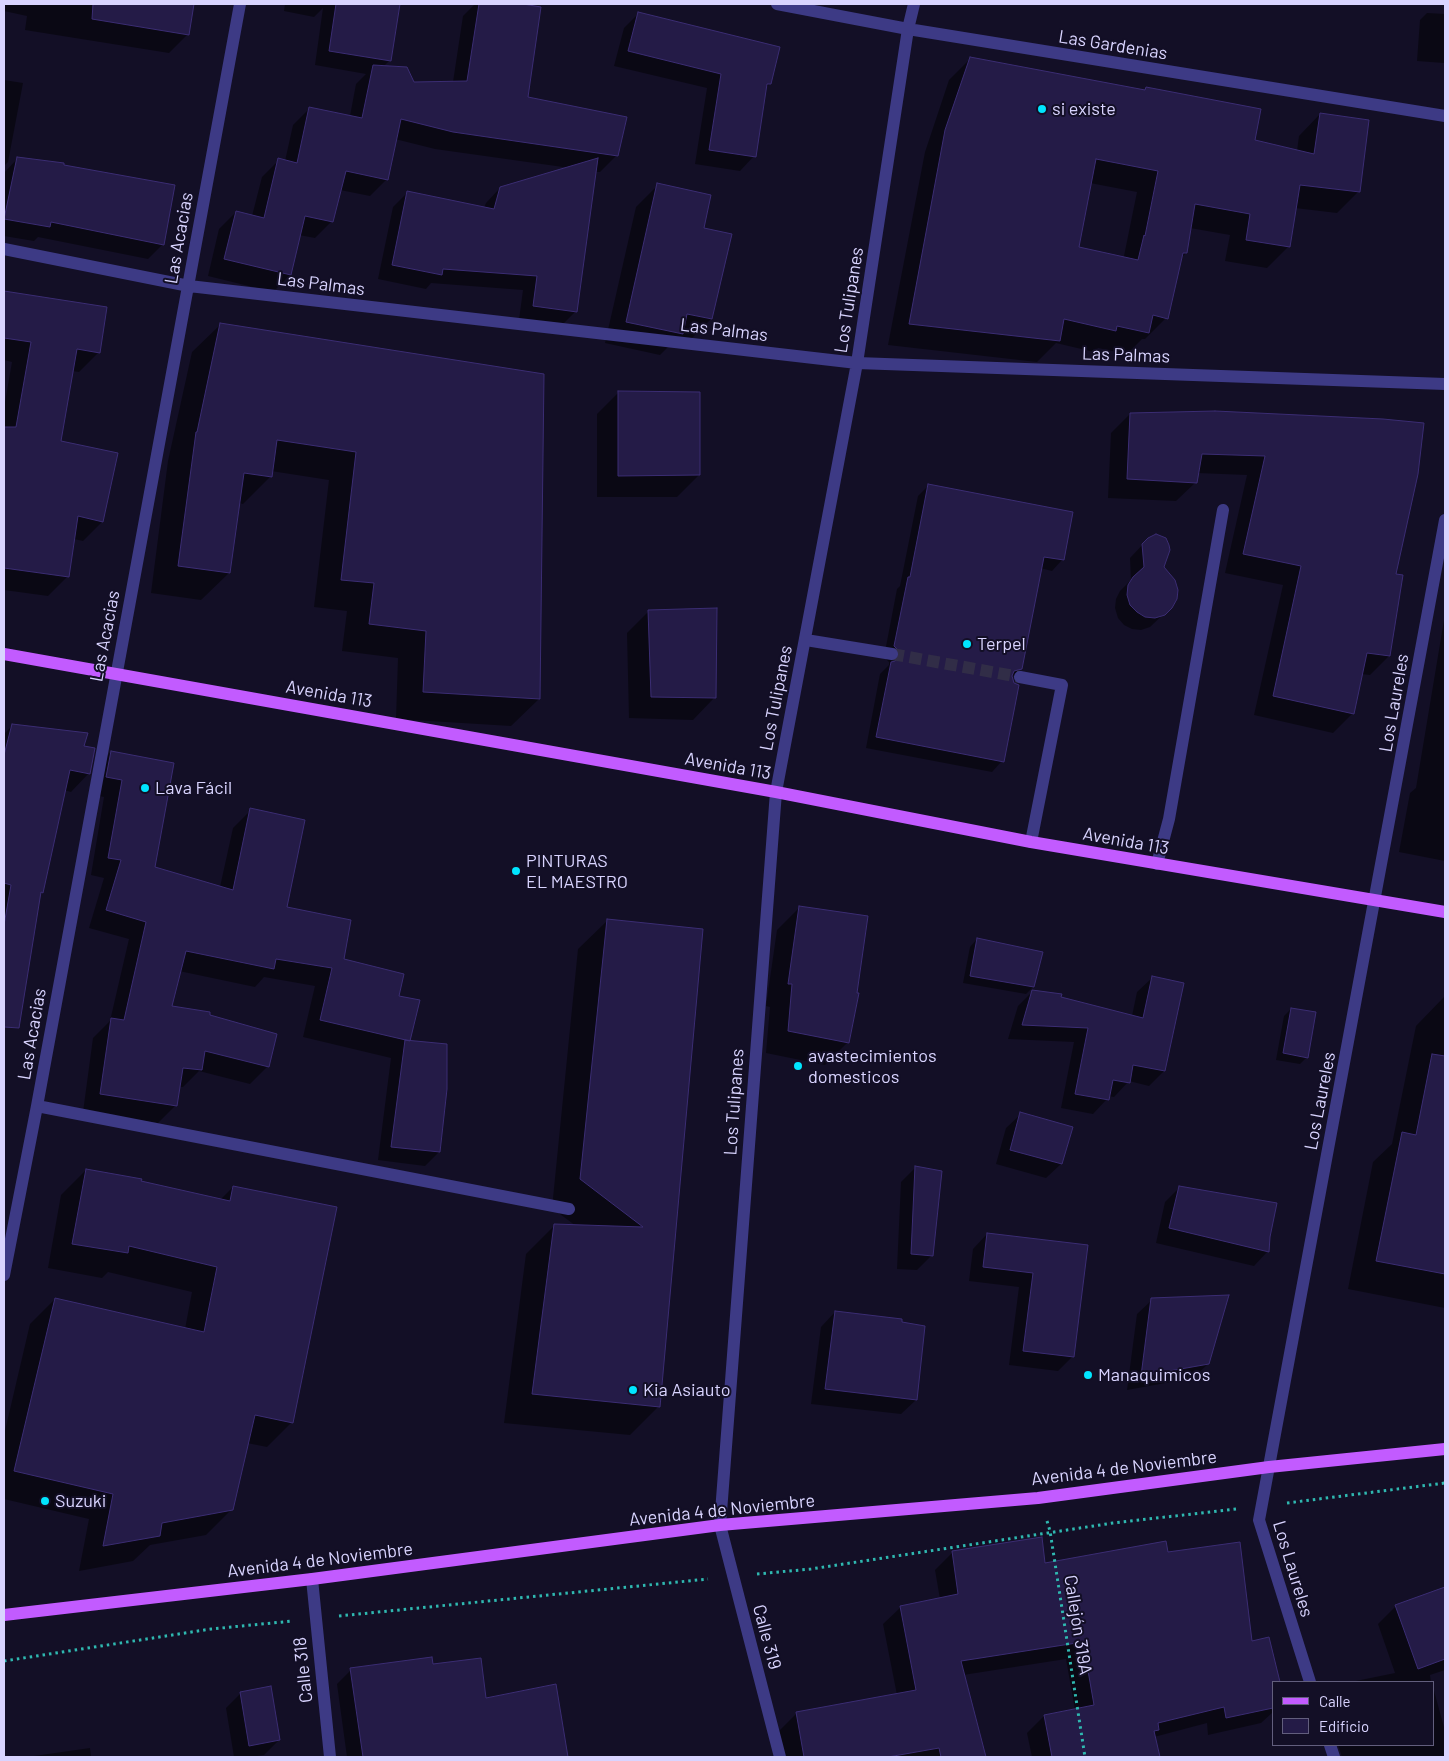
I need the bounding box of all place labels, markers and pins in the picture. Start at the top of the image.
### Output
place label: si existe [1052,98,1116,120]
marker: si existe [1036,103,1048,115]
place label: Terpel [977,633,1026,655]
marker: Terpel [961,638,973,650]
place label: Lava Fácil [155,777,232,799]
marker: Lava Fácil [139,782,151,794]
place label: PINTURAS EL MAESTRO [526,850,628,892]
marker: PINTURAS EL MAESTRO [510,865,522,877]
place label: avastecimientos domesticos [808,1045,937,1088]
marker: avastecimientos domesticos [792,1060,804,1072]
place label: Manaquimicos [1098,1364,1210,1386]
marker: Manaquimicos [1082,1369,1094,1381]
place label: Kia Asiauto [643,1379,730,1401]
marker: Kia Asiauto [627,1384,639,1396]
place label: Suzuki [55,1490,106,1512]
marker: Suzuki [39,1495,51,1507]

